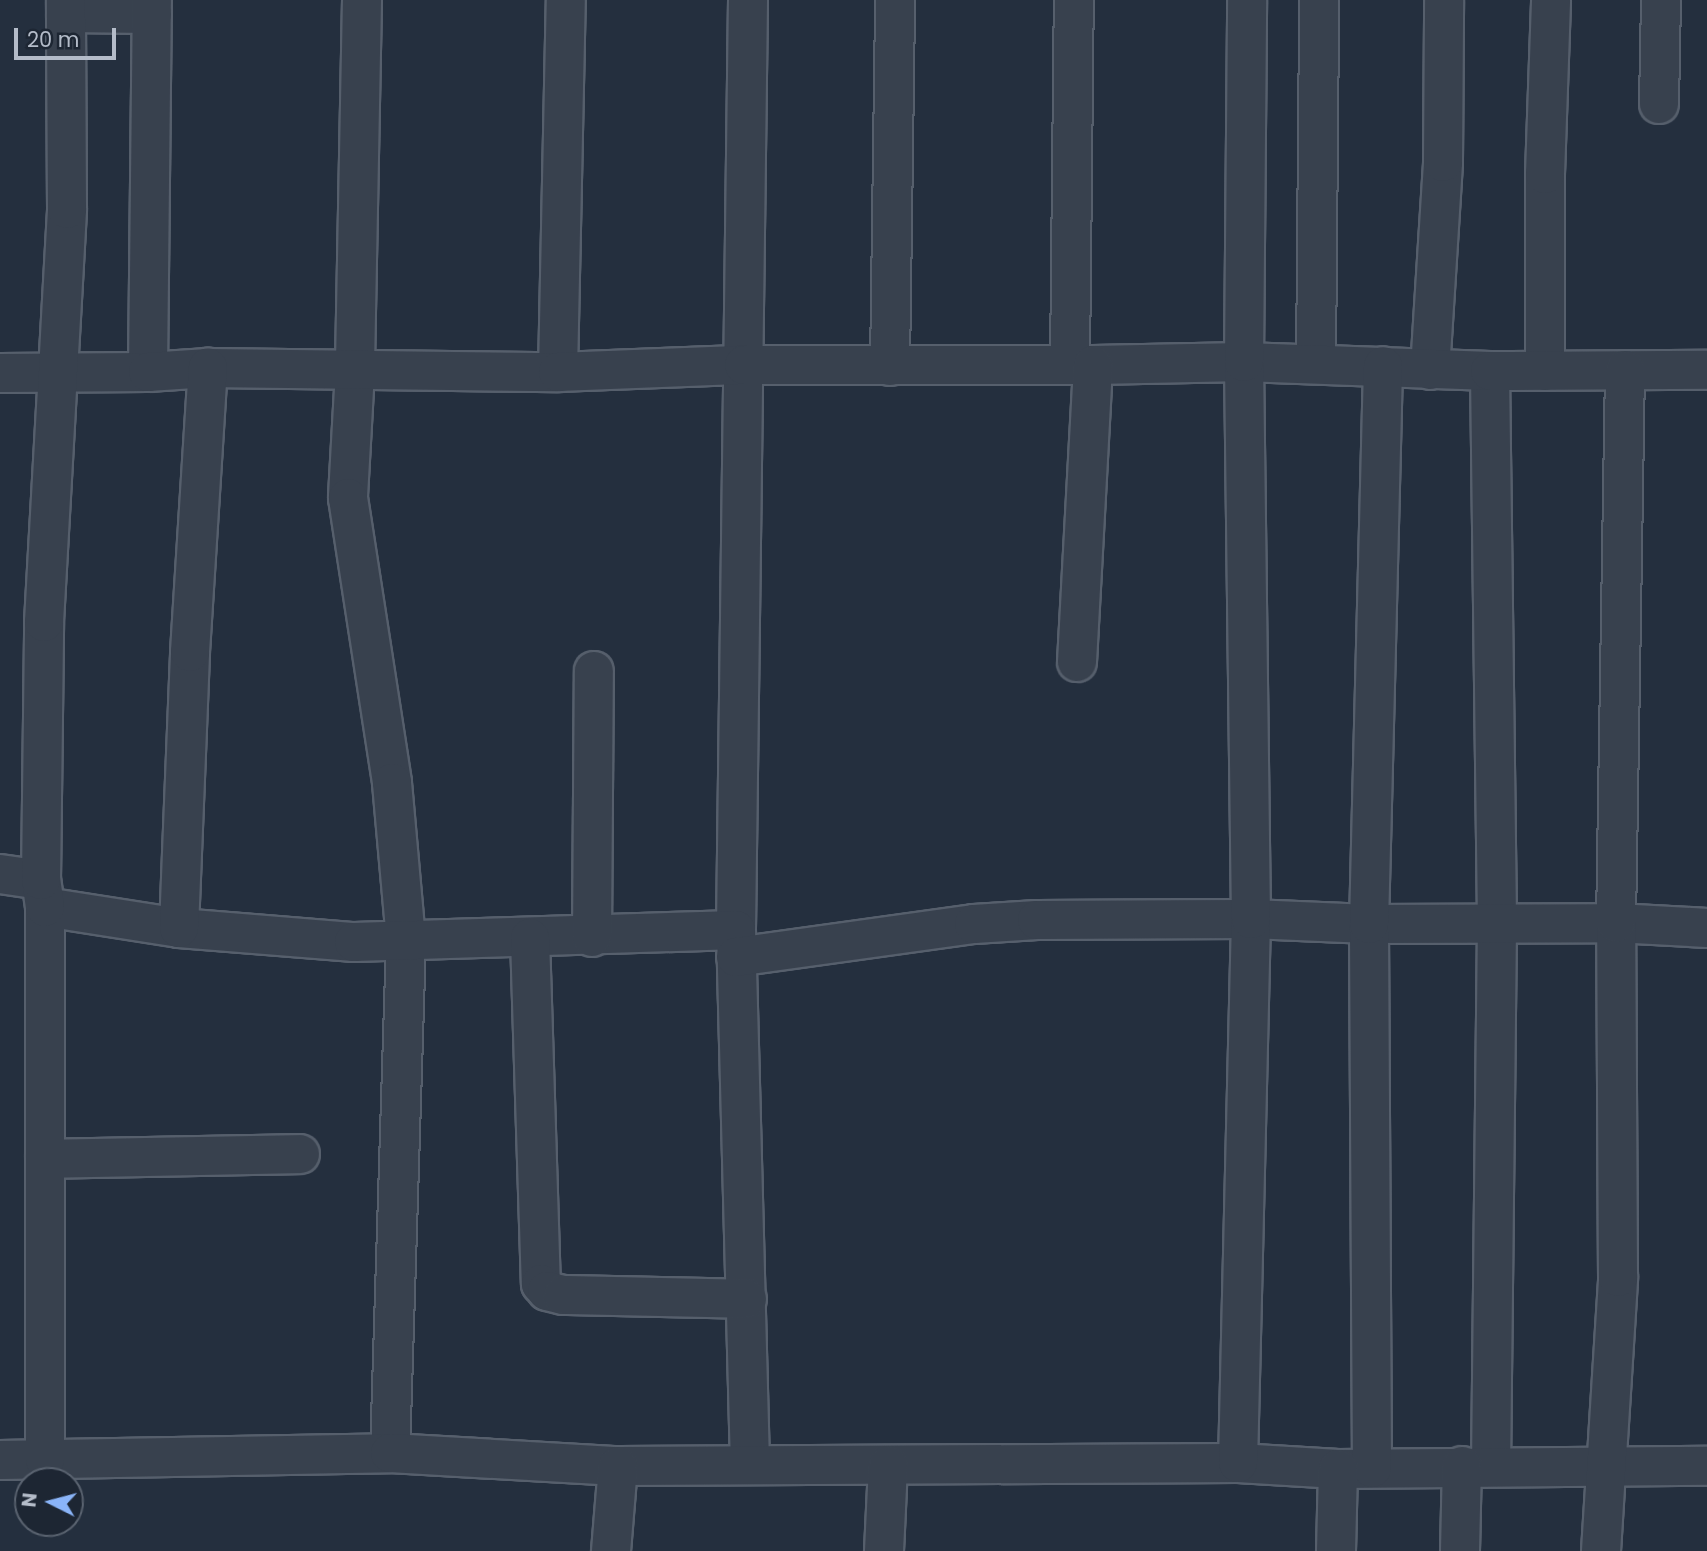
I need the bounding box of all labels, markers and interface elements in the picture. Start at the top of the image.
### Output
scale bar [18,14,119,58]
text: 20 m [27,25,80,54]
north arrow [14,1467,84,1537]
text: N [15,1491,44,1508]

